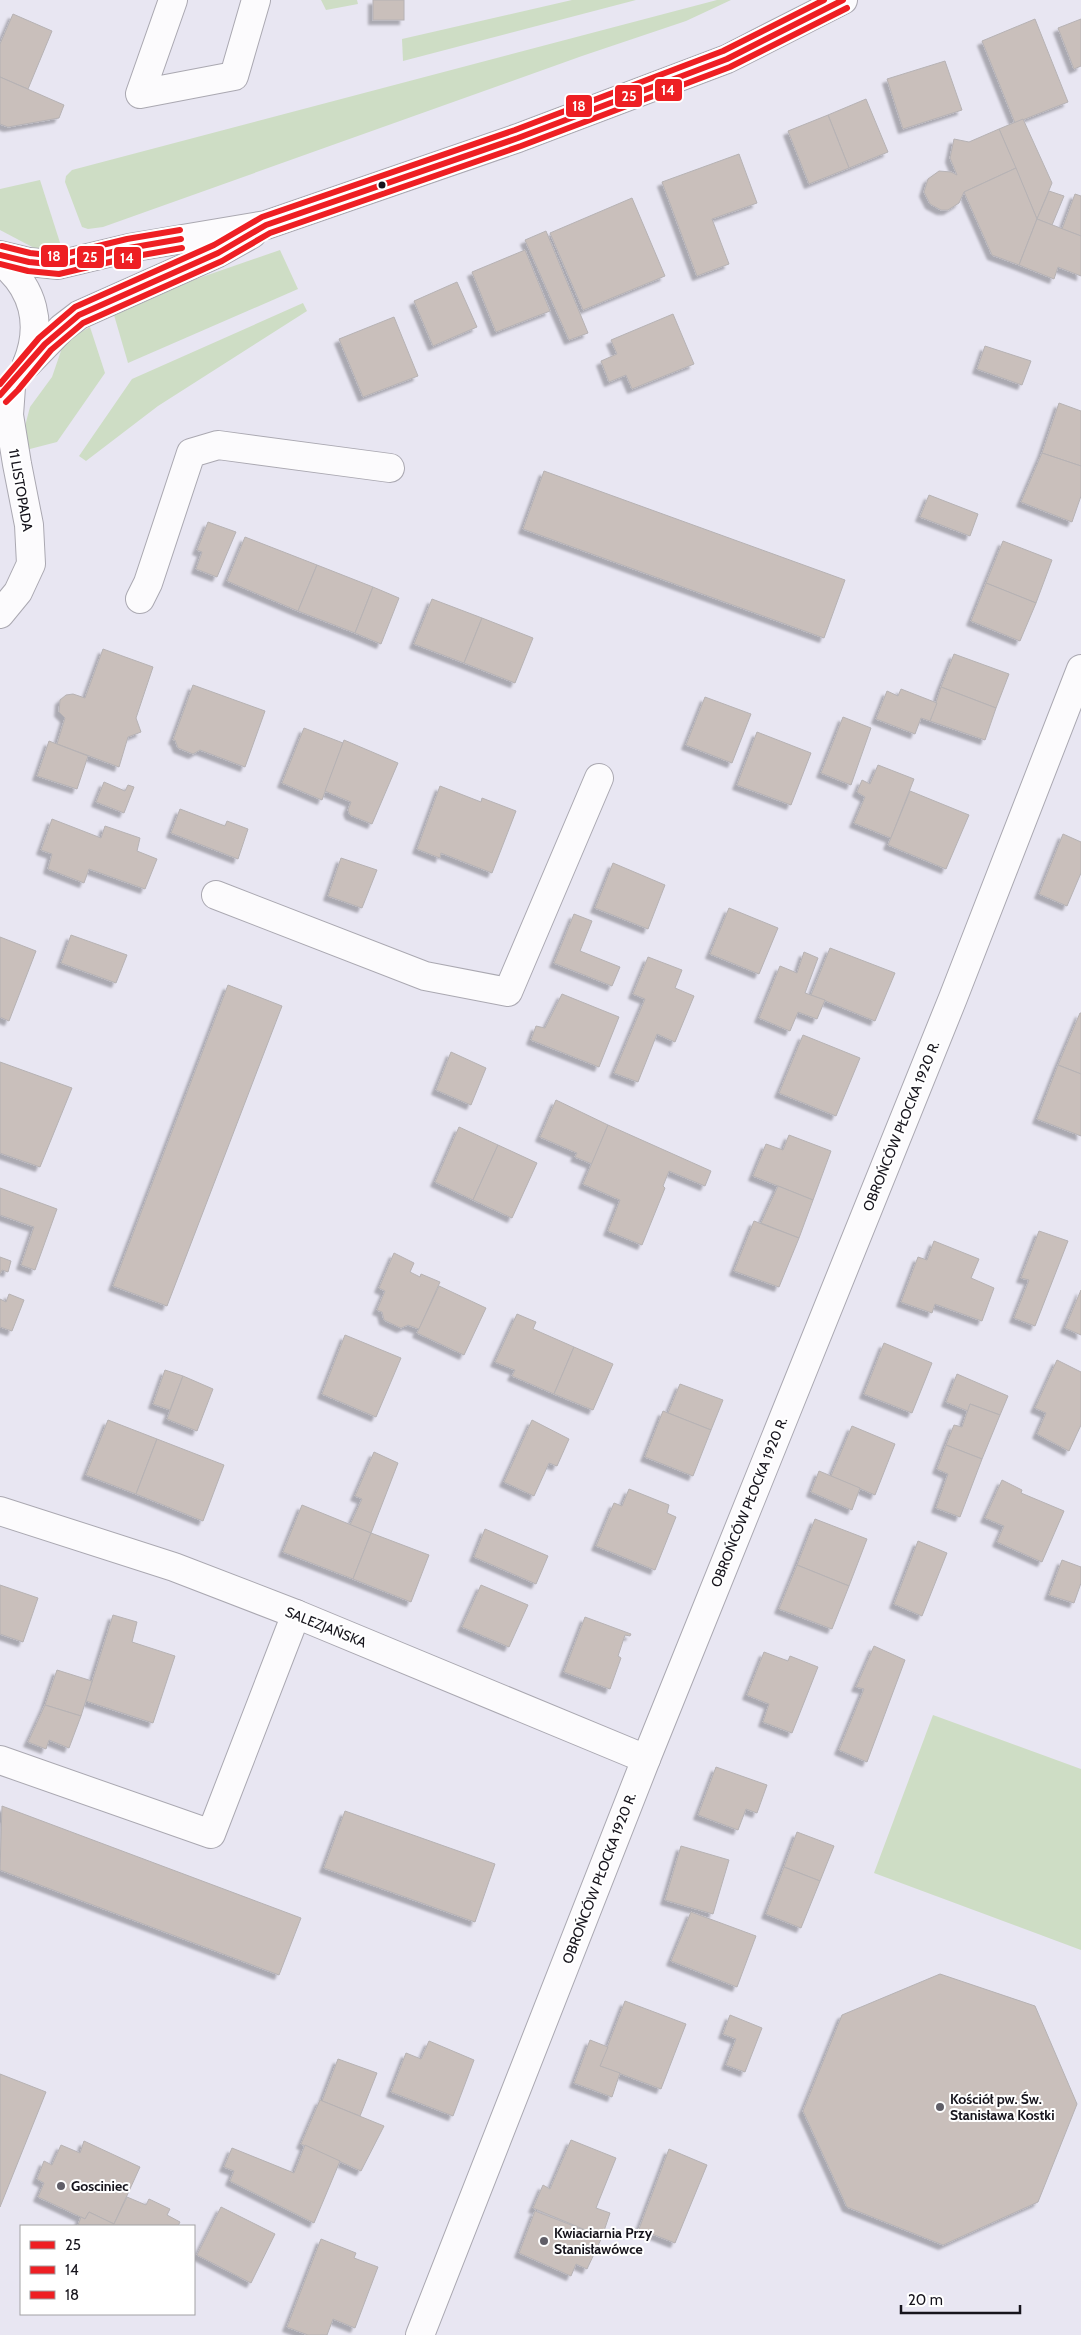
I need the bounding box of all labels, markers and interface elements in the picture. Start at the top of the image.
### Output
line badge: 14 [654,78,683,102]
text: 14 [661,81,675,99]
line badge: 25 [614,84,643,108]
text: 25 [622,87,636,105]
line badge: 18 [565,94,593,118]
text: 18 [572,97,586,115]
unlabelled marker [377,180,387,190]
line badge: 18 [40,244,69,268]
line badge: 25 [76,245,105,269]
line badge: 14 [113,246,142,270]
text: 18 [47,247,61,265]
text: 25 [83,248,97,266]
text: 14 [120,249,134,267]
street label: 11 LISTOPADA [5,447,37,533]
street label: OBROŃCÓW PŁOCKA 1920 R. [859,1038,943,1214]
street label: OBROŃCÓW PŁOCKA 1920 R. [707,1414,791,1590]
street label: SALEZJAŃSKA [283,1603,370,1652]
street label: OBROŃCÓW PŁOCKA 1920 R. [558,1790,640,1966]
place label: Kościół pw. Św. Stanisława Kostki [950,2090,1055,2124]
marker: Kościół pw. Św. Stanisława Kostki [934,2101,946,2113]
place label: Gosciniec [71,2177,129,2195]
marker: Gosciniec [55,2180,67,2192]
place label: Kwiaciarnia Przy Stanisławówce [554,2224,653,2258]
legend [20,2225,195,2315]
marker: Kwiaciarnia Przy Stanisławówce [538,2235,550,2247]
text: 25 [65,2236,81,2254]
text: 14 [65,2261,79,2279]
scale bar [901,2282,1020,2314]
text: 18 [65,2286,79,2304]
text: 20 m [908,2291,943,2309]

